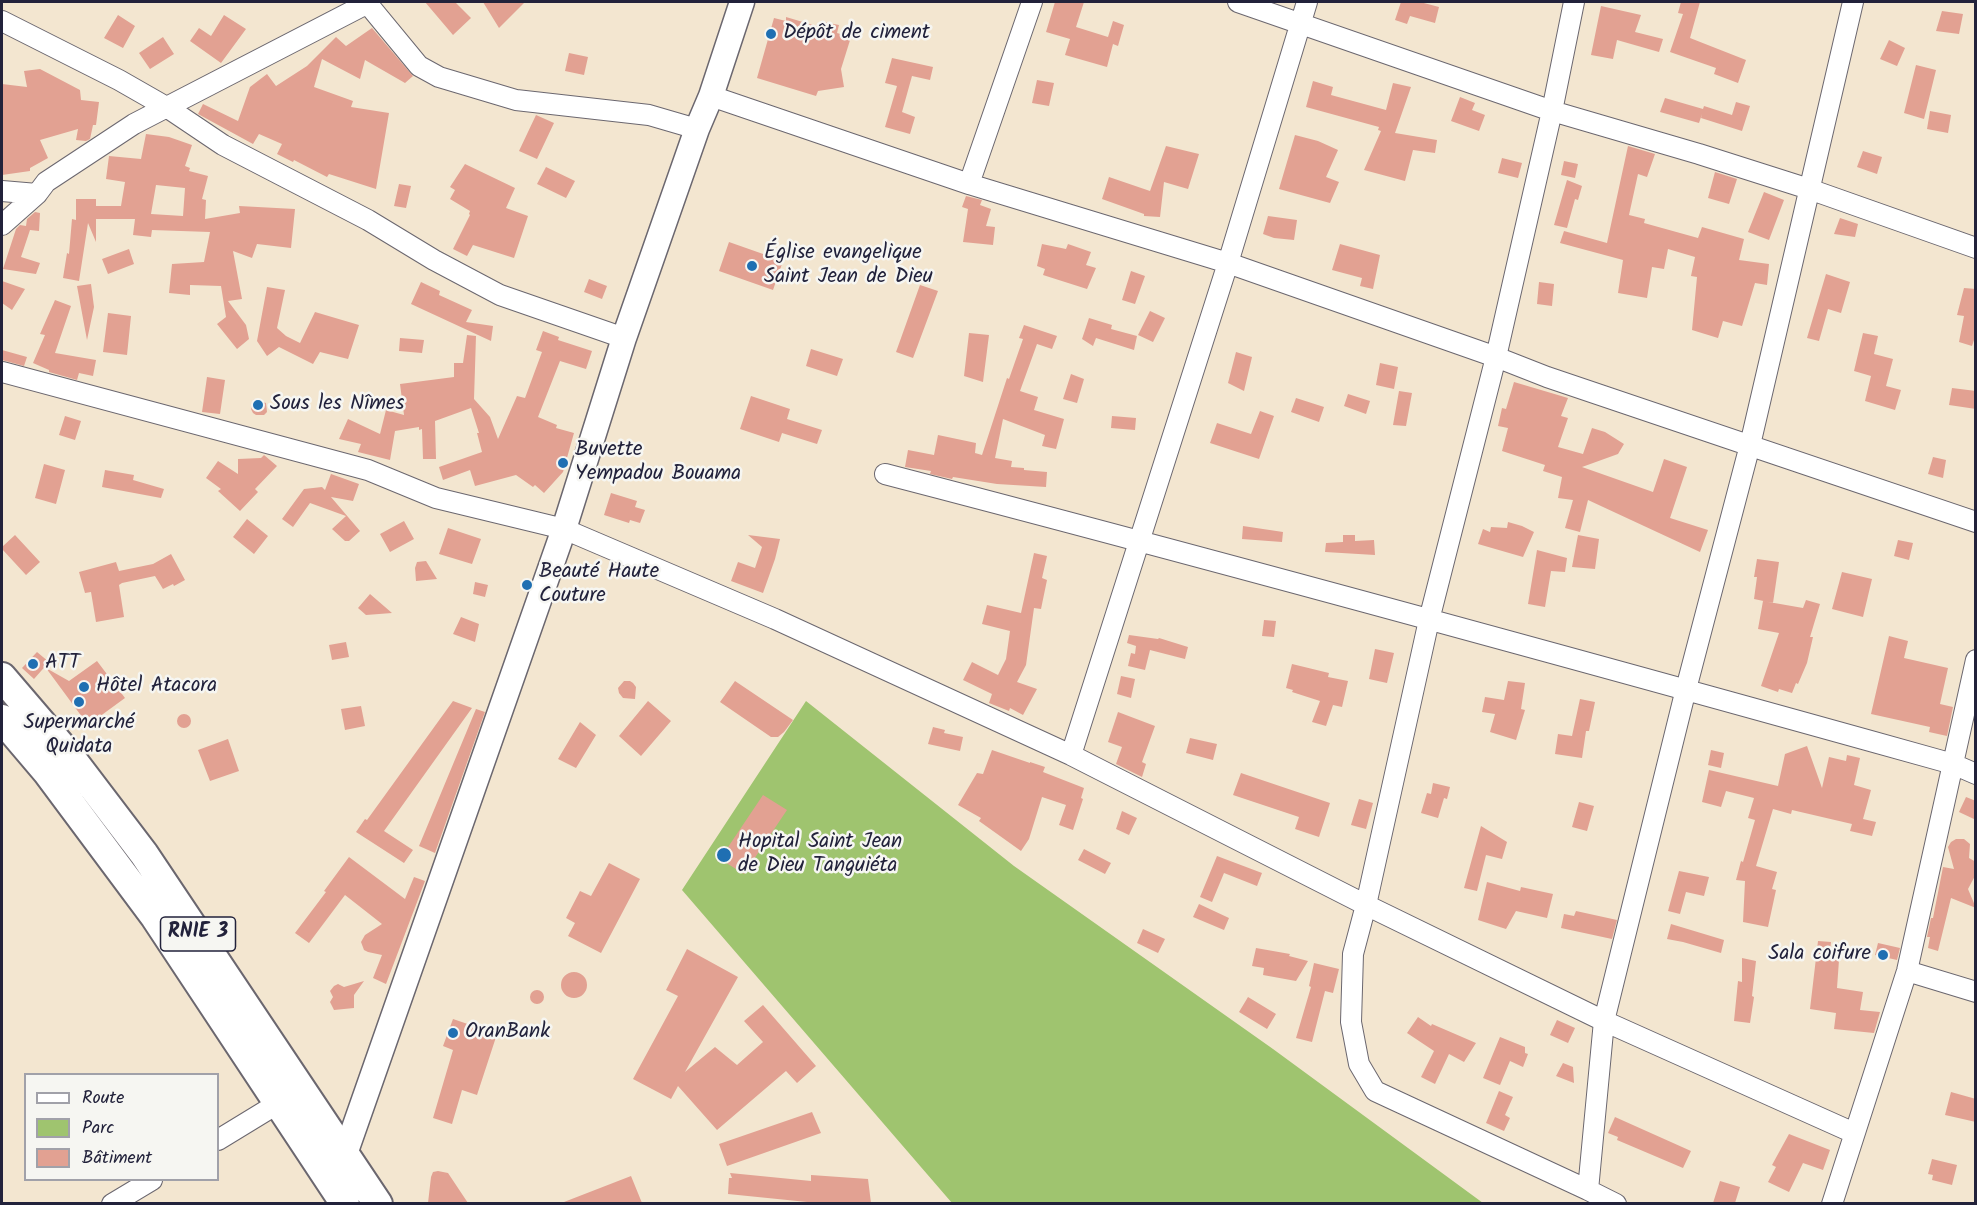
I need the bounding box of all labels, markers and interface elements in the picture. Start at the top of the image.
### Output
place label: Dépôt de ciment [783,21,930,47]
marker: Dépôt de ciment [764,27,778,41]
place label: Église evangelique Saint Jean de Dieu [764,241,933,291]
marker: Église evangelique Saint Jean de Dieu [745,259,759,273]
place label: Sous les Nîmes [270,392,404,418]
marker: Sous les Nîmes [251,398,265,412]
place label: Buvette Yempadou Bouama [575,438,741,488]
marker: Buvette Yempadou Bouama [556,456,570,470]
place label: Beauté Haute Couture [539,560,659,610]
marker: Beauté Haute Couture [520,578,534,592]
place label: ATT [45,651,80,677]
marker: ATT [26,657,40,671]
place label: Hôtel Atacora [96,674,217,700]
marker: Hôtel Atacora [77,680,91,694]
marker: Supermarché Quidata [72,695,86,709]
place label: Supermarché Quidata [23,711,135,761]
place label: Hopital Saint Jean de Dieu Tanguiéta [738,830,902,880]
marker: Hopital Saint Jean de Dieu Tanguiéta [715,846,733,864]
road number: RNIE 3 [160,917,236,951]
place label: Sala coifure [1768,942,1871,968]
marker: Sala coifure [1876,948,1890,962]
place label: OranBank [465,1020,550,1046]
marker: OranBank [446,1026,460,1040]
legend [24,1073,219,1181]
text: Route [82,1084,124,1113]
text: Parc [82,1114,114,1143]
text: Bâtiment [82,1144,152,1173]

